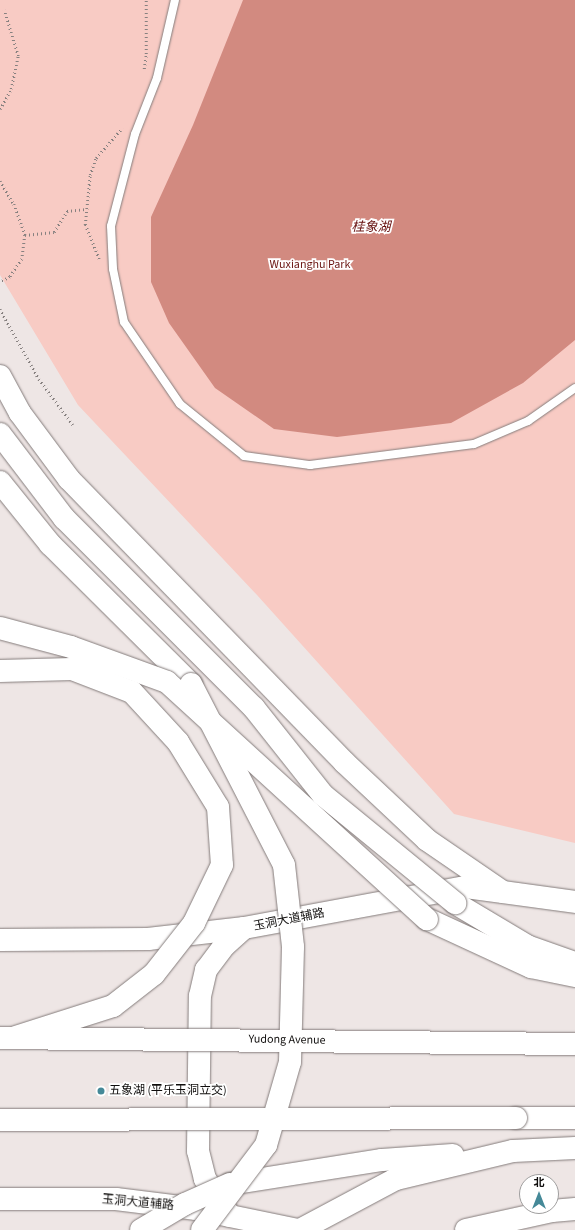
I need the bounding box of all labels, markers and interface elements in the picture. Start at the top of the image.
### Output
water label: 桂象湖 [352,219,390,235]
park label: Wuxianghu Park [270,258,350,272]
street label: 玉洞大道辅路 [252,906,326,934]
street label: Yudong Avenue [248,1032,326,1048]
place label: 五象湖 (平乐玉洞立交) [109,1084,227,1098]
marker: 五象湖 (平乐玉洞立交) [96,1086,106,1096]
north arrow [519,1174,559,1214]
text: 北 [534,1175,545,1190]
street label: 玉洞大道辅路 [102,1193,174,1213]

